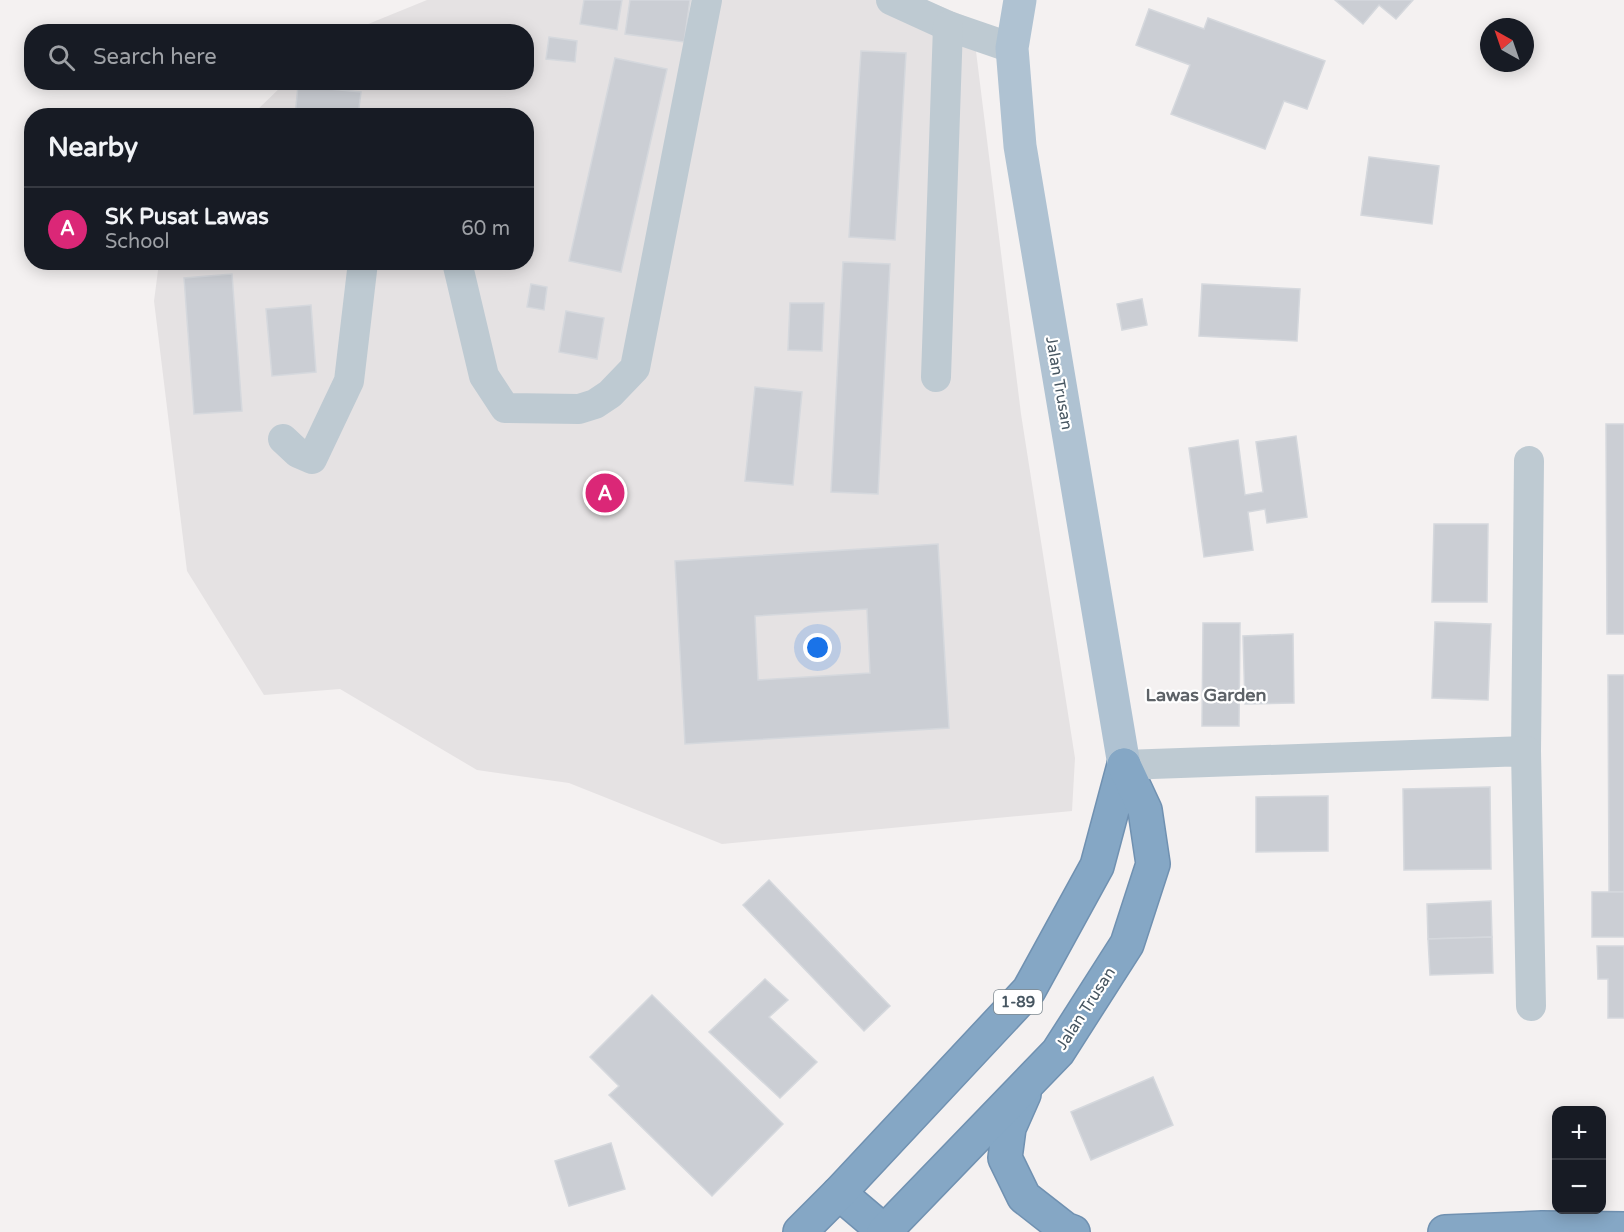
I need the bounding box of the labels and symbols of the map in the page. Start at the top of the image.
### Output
north arrow [1480,18,1534,72]
street label: Jalan Trusan [1041,335,1077,431]
pin: A [586,470,624,516]
your location [803,633,832,662]
district label: Lawas Garden [1146,684,1266,706]
street label: Jalan Trusan [1052,964,1120,1054]
road number: 1-89 [994,990,1042,1014]

